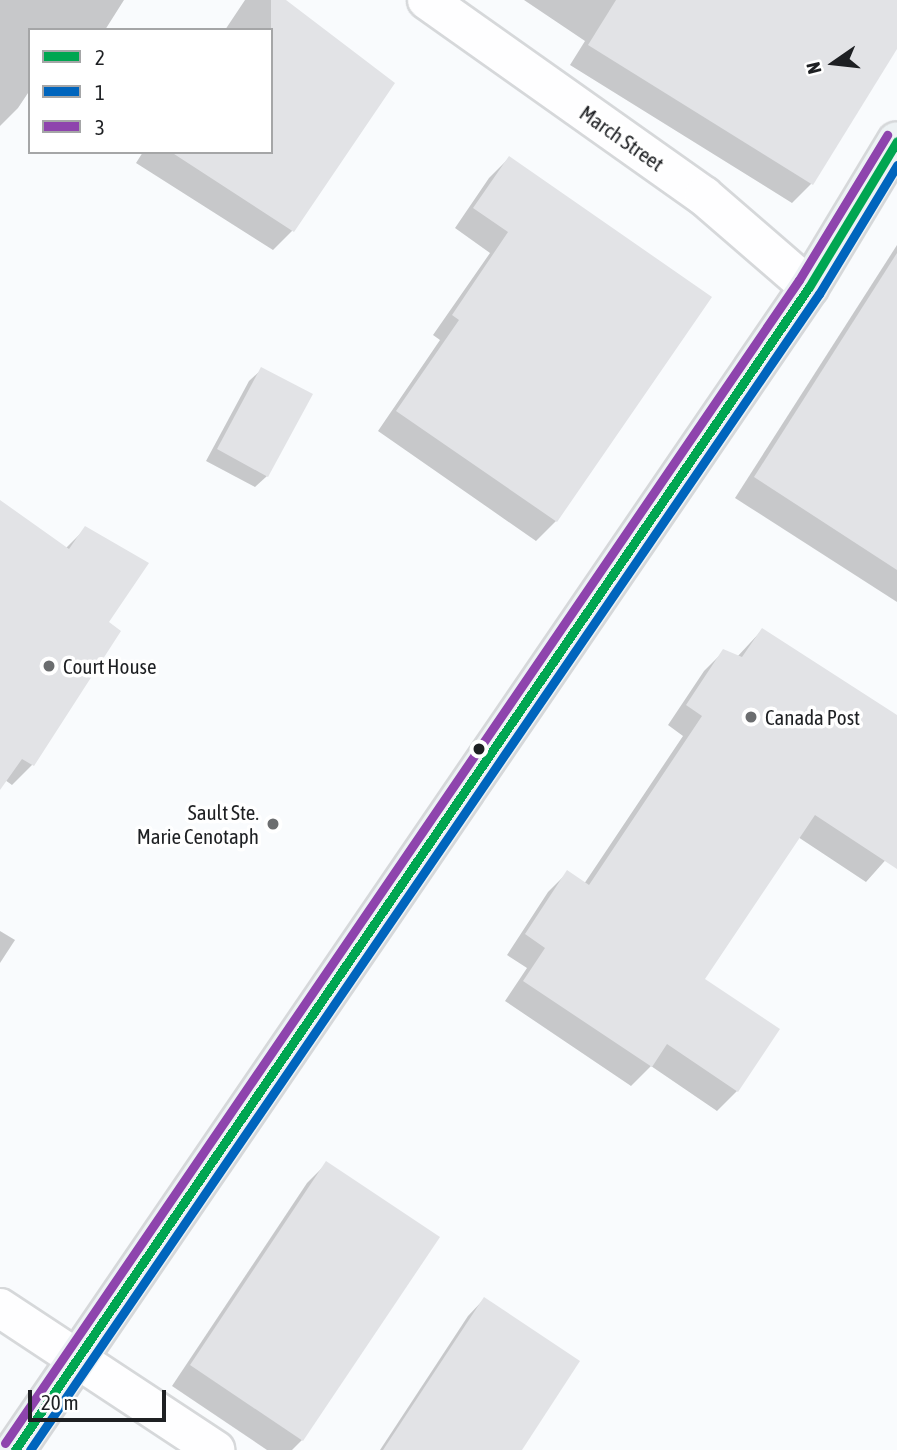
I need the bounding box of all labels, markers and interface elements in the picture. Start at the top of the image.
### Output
legend [28,28,273,154]
north arrow [799,28,869,98]
text: 2 [95,45,105,69]
text: N [802,60,826,76]
text: 1 [95,80,105,104]
street label: March Street [575,100,669,176]
text: 3 [95,115,105,139]
place label: Court House [63,653,157,679]
marker: Court House [41,658,57,674]
place label: Canada Post [765,704,860,730]
marker: Canada Post [743,709,759,725]
unlabelled marker [472,742,486,756]
place label: Sault Ste. Marie Cenotaph [137,799,259,849]
marker: Sault Ste. Marie Cenotaph [265,816,281,832]
scale bar [32,1376,170,1420]
text: 20 m [41,1390,79,1414]

